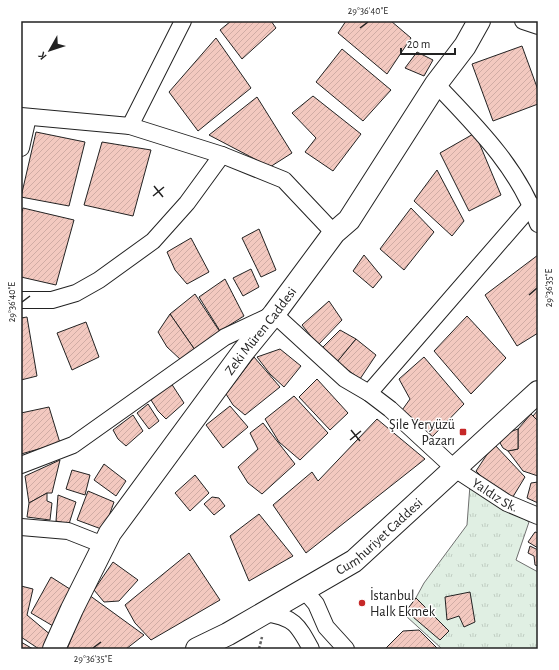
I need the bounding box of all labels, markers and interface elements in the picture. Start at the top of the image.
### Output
text: 29°36'40"E [348,6,388,16]
north arrow [30,30,70,70]
scale bar [401,30,455,56]
text: 20 m [407,38,430,50]
text: K [36,50,49,62]
text: 29°36'35"E [544,269,554,307]
text: 29°36'40"E [7,282,17,322]
street label: Zeki Müren Caddesi [223,285,300,378]
place label: Şile Yeryüzü Pazarı [389,418,455,448]
marker: Şile Yeryüzü Pazarı [458,427,468,437]
street label: Yaldız Sk. [469,476,520,515]
street label: Cumhuriyet Caddesi [334,496,426,578]
place label: İstanbul Halk Ekmek [370,586,436,619]
marker: İstanbul Halk Ekmek [357,598,367,608]
text: 29°36'35"E [74,654,112,664]

